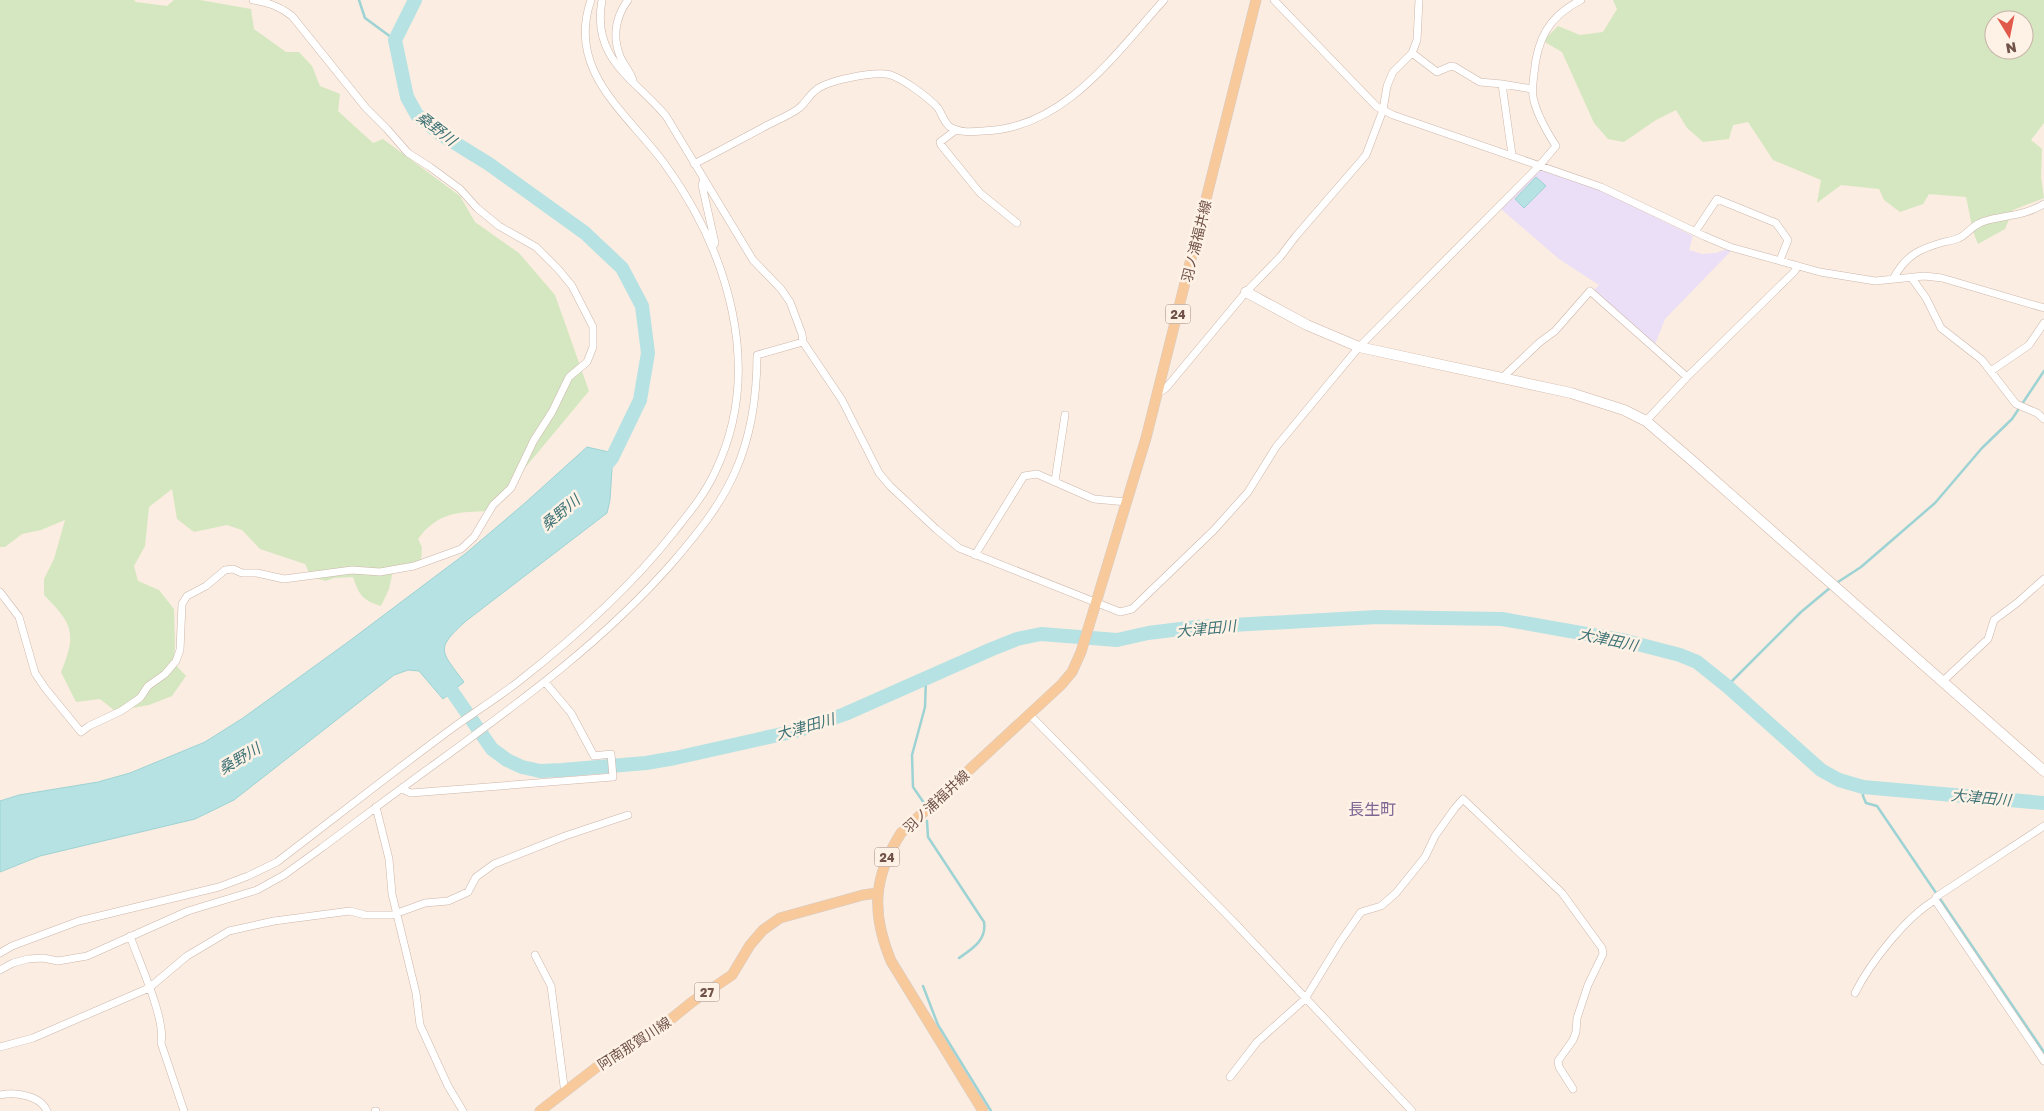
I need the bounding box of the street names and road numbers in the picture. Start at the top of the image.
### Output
street label: 羽ノ浦福井線 [1178,198,1214,284]
road number: 24 [1166,304,1190,324]
street label: 羽ノ浦福井線 [899,766,973,836]
road number: 24 [874,848,900,866]
road number: 27 [694,982,720,1002]
street label: 阿南那賀川線 [594,1013,674,1073]

